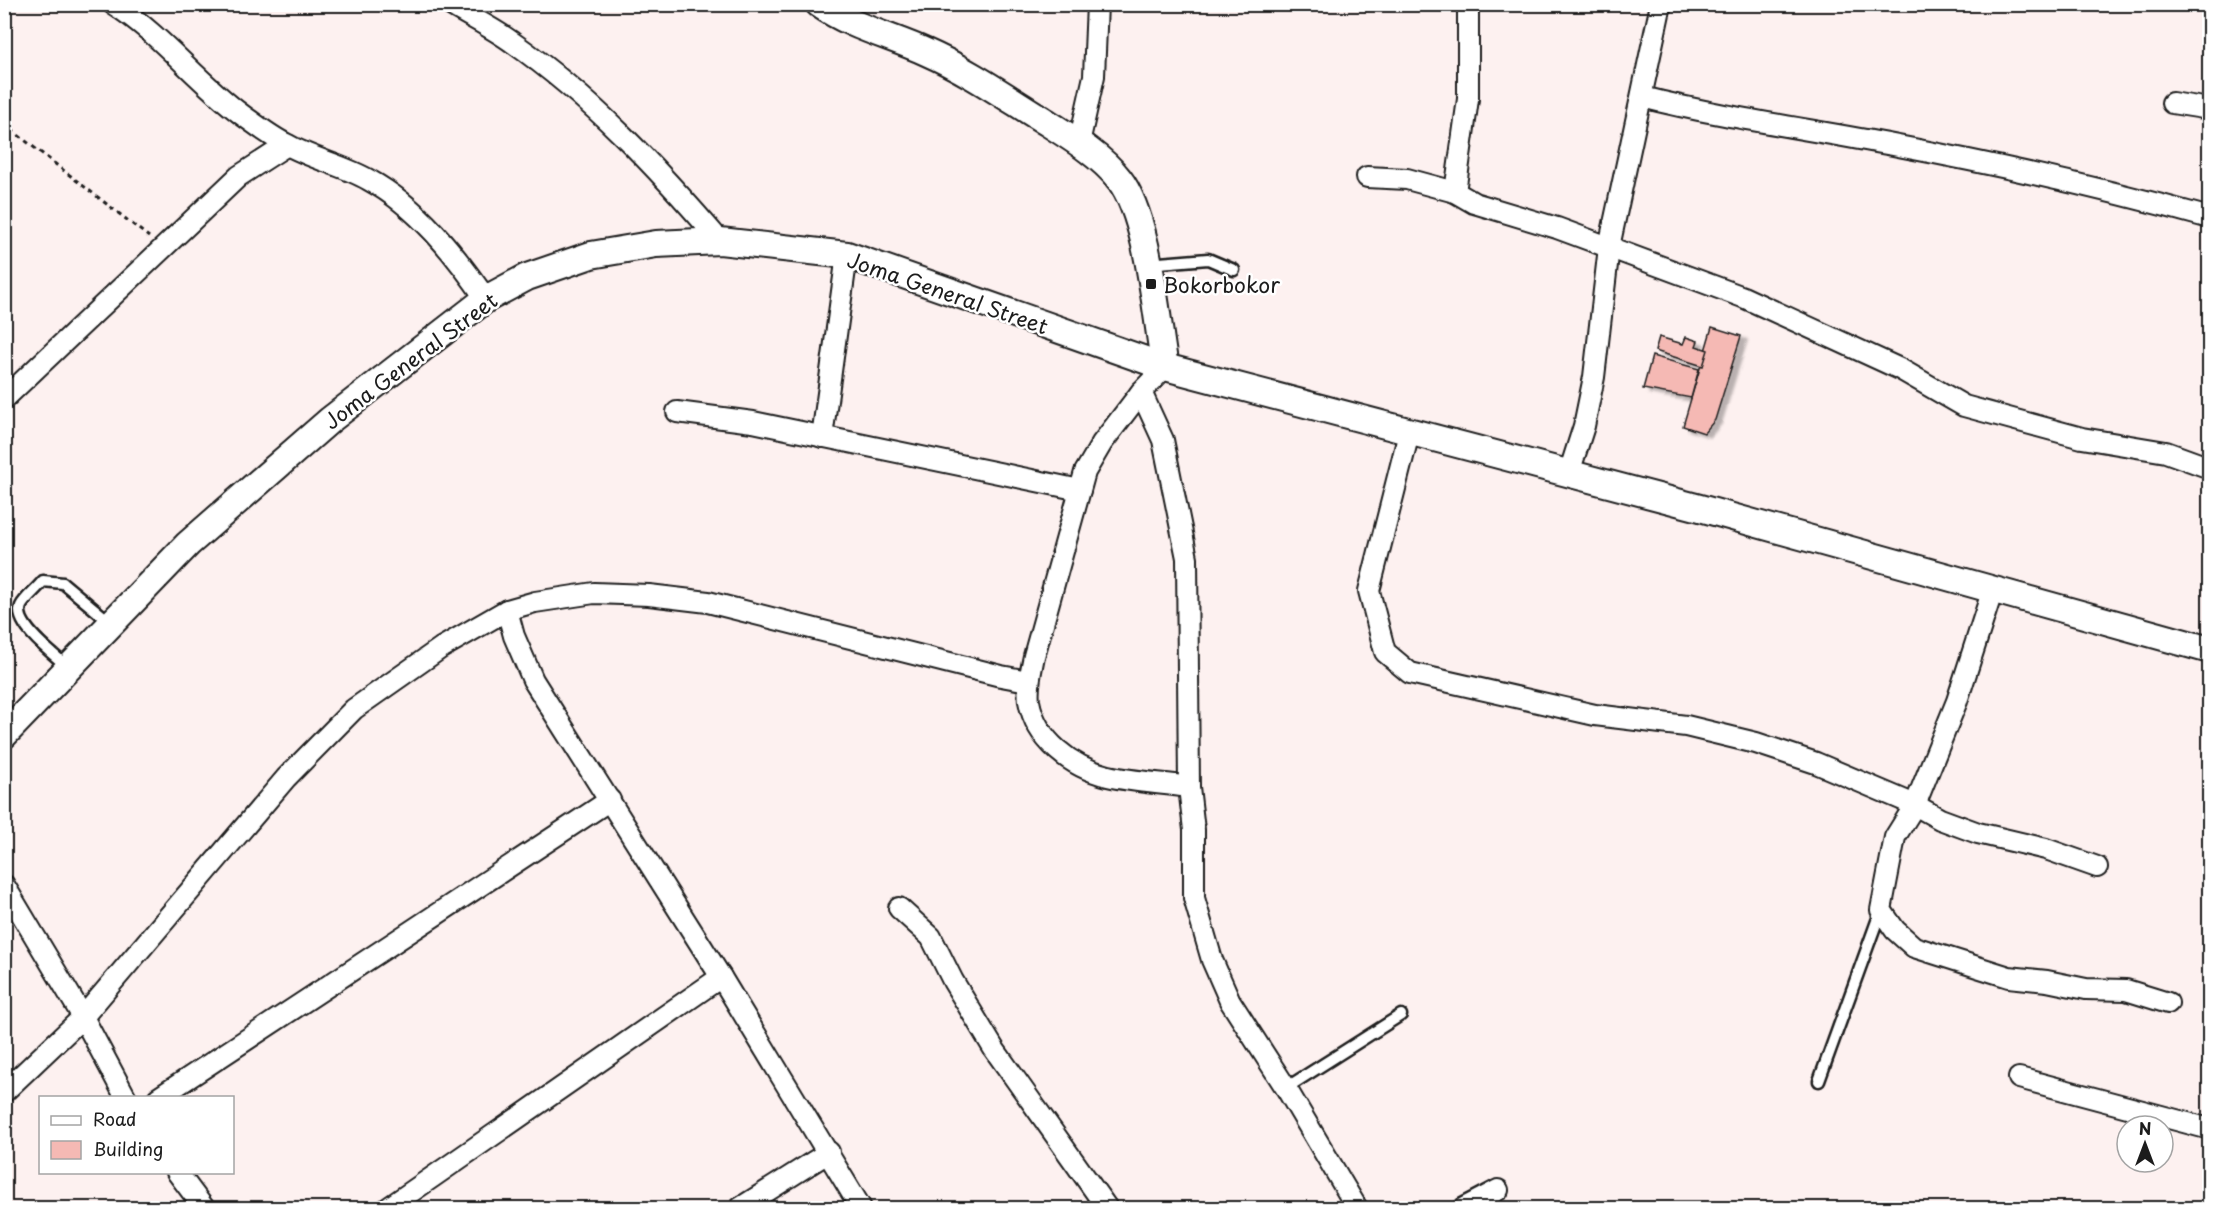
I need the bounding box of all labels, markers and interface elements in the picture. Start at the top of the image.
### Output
street label: Joma General Street [843,243,1053,341]
place label: Bokorbokor [1163,268,1280,300]
marker: Bokorbokor [1144,277,1158,291]
street label: Joma General Street [316,284,504,436]
legend [39,1096,234,1174]
text: Road [93,1105,137,1132]
north arrow [2115,1114,2175,1174]
text: N [2139,1116,2151,1140]
text: Building [93,1135,163,1162]

